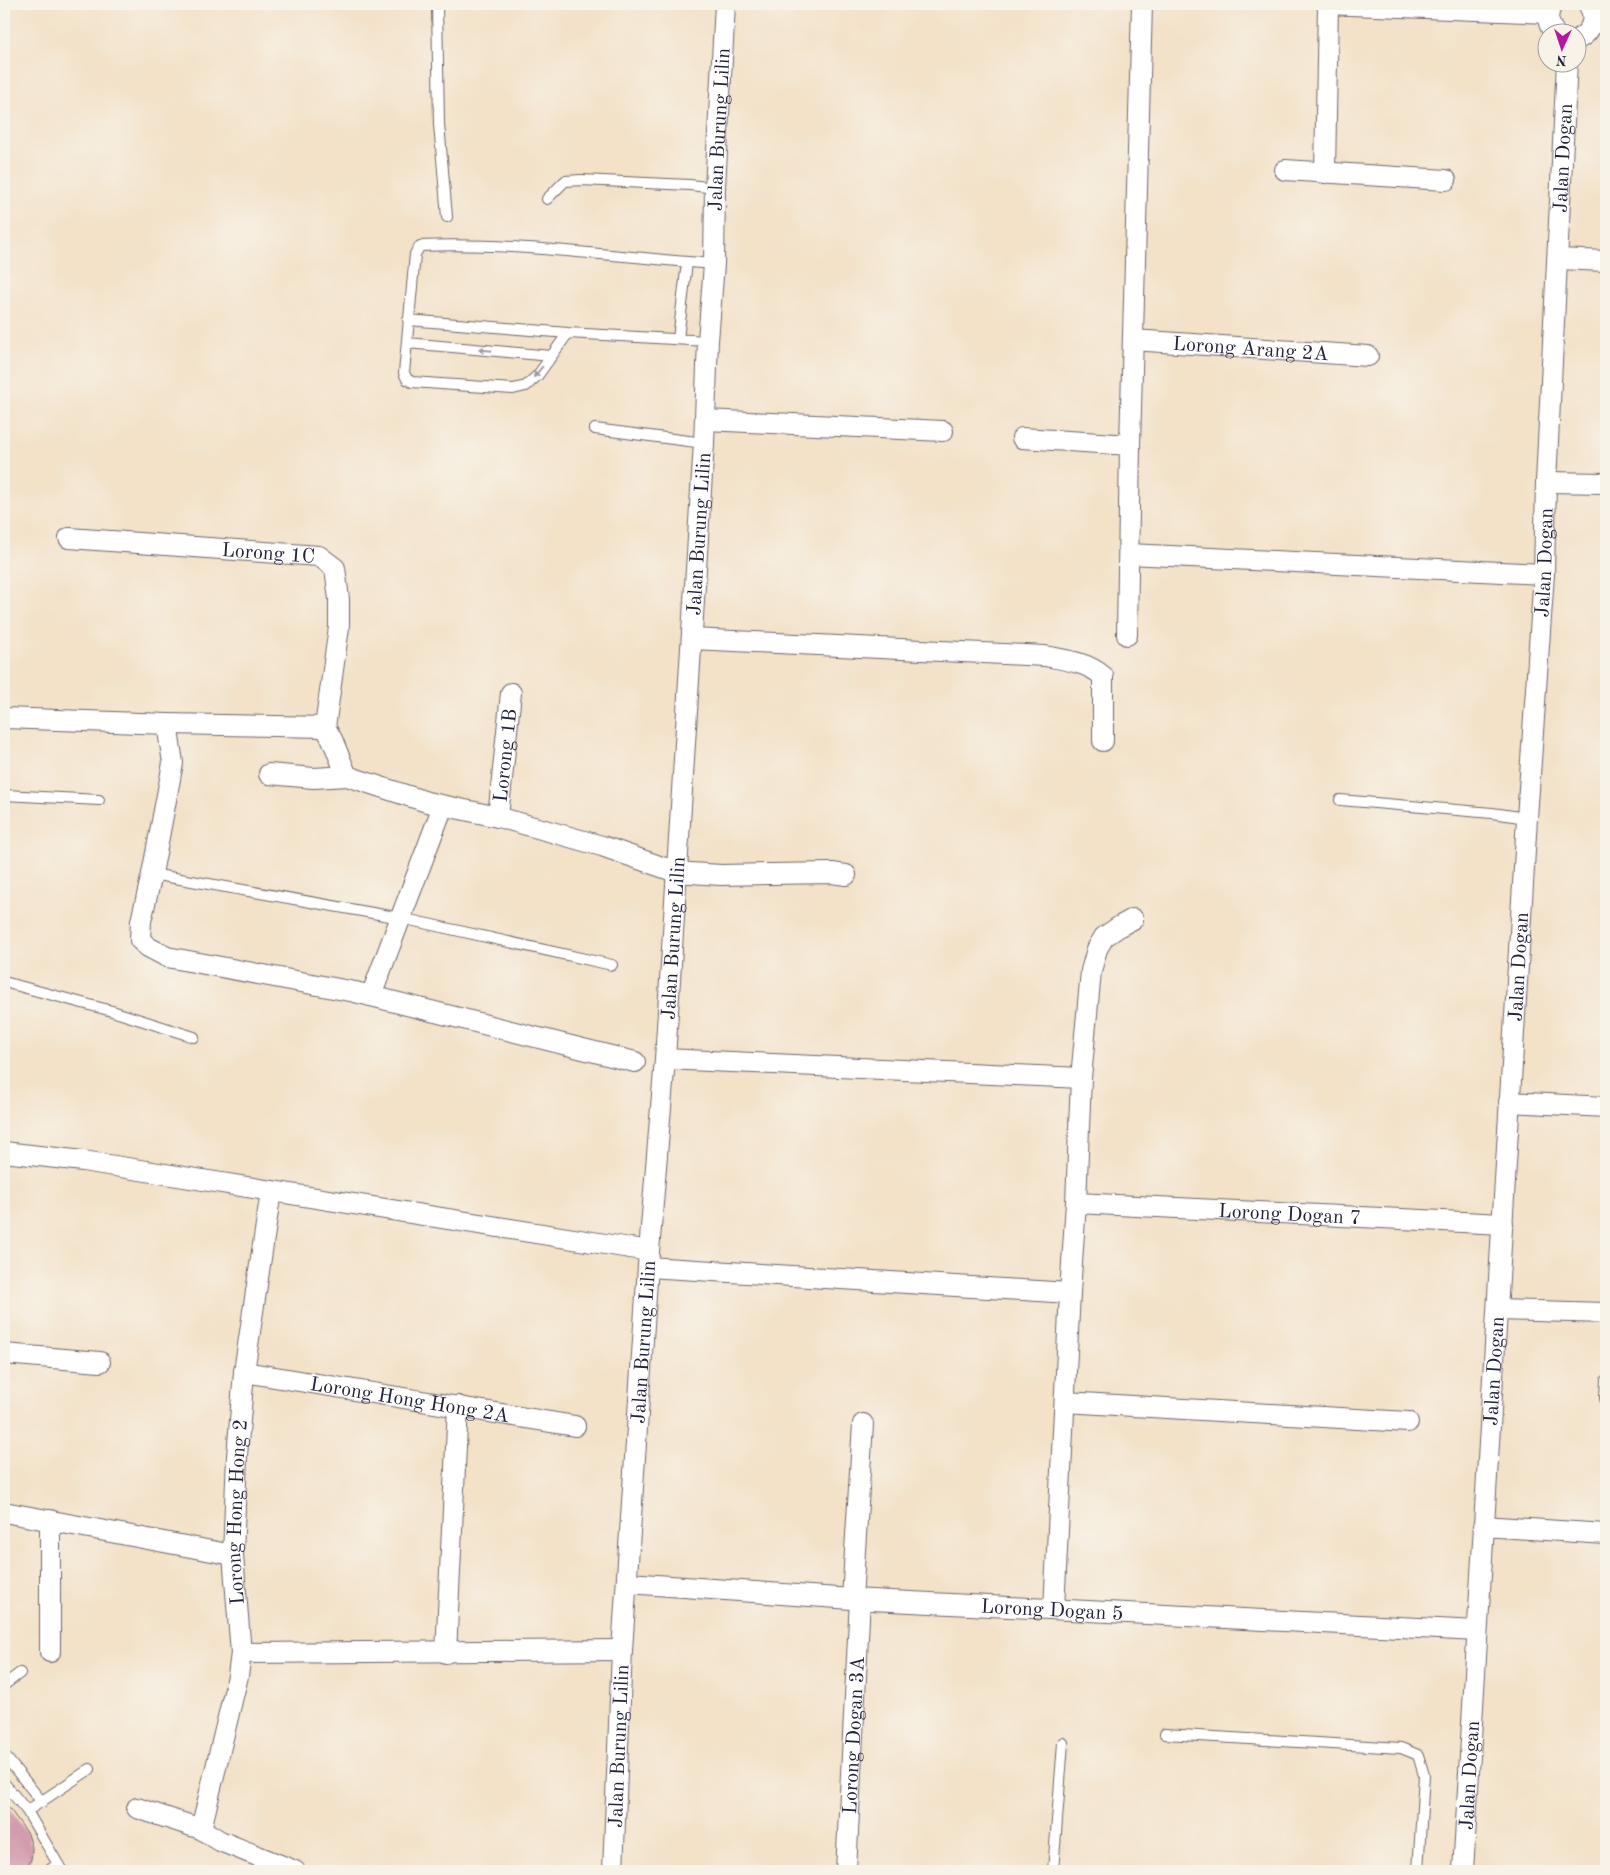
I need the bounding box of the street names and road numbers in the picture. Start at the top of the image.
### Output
street label: Jalan Burung Lilin [707,47,735,211]
street label: Jalan Dogan [1551,103,1577,213]
street label: Lorong Arang 2A [1172,335,1329,365]
street label: Jalan Burung Lilin [685,452,715,616]
street label: Jalan Dogan [1533,507,1557,618]
street label: Lorong 1C [221,541,316,568]
street label: Lorong 1B [492,708,521,803]
street label: Jalan Burung Lilin [660,856,690,1020]
street label: Jalan Dogan [1507,911,1533,1022]
street label: Lorong Dogan 7 [1218,1202,1362,1229]
street label: Jalan Burung Lilin [629,1260,660,1424]
street label: Jalan Dogan [1482,1316,1509,1426]
street label: Lorong Hong Hong 2A [308,1375,510,1427]
street label: Lorong Hong Hong 2 [225,1418,252,1605]
street label: Lorong Dogan 5 [980,1598,1124,1625]
street label: Lorong Dogan 3A [841,1656,869,1815]
street label: Jalan Burung Lilin [607,1664,633,1828]
street label: Jalan Dogan [1458,1720,1484,1831]

